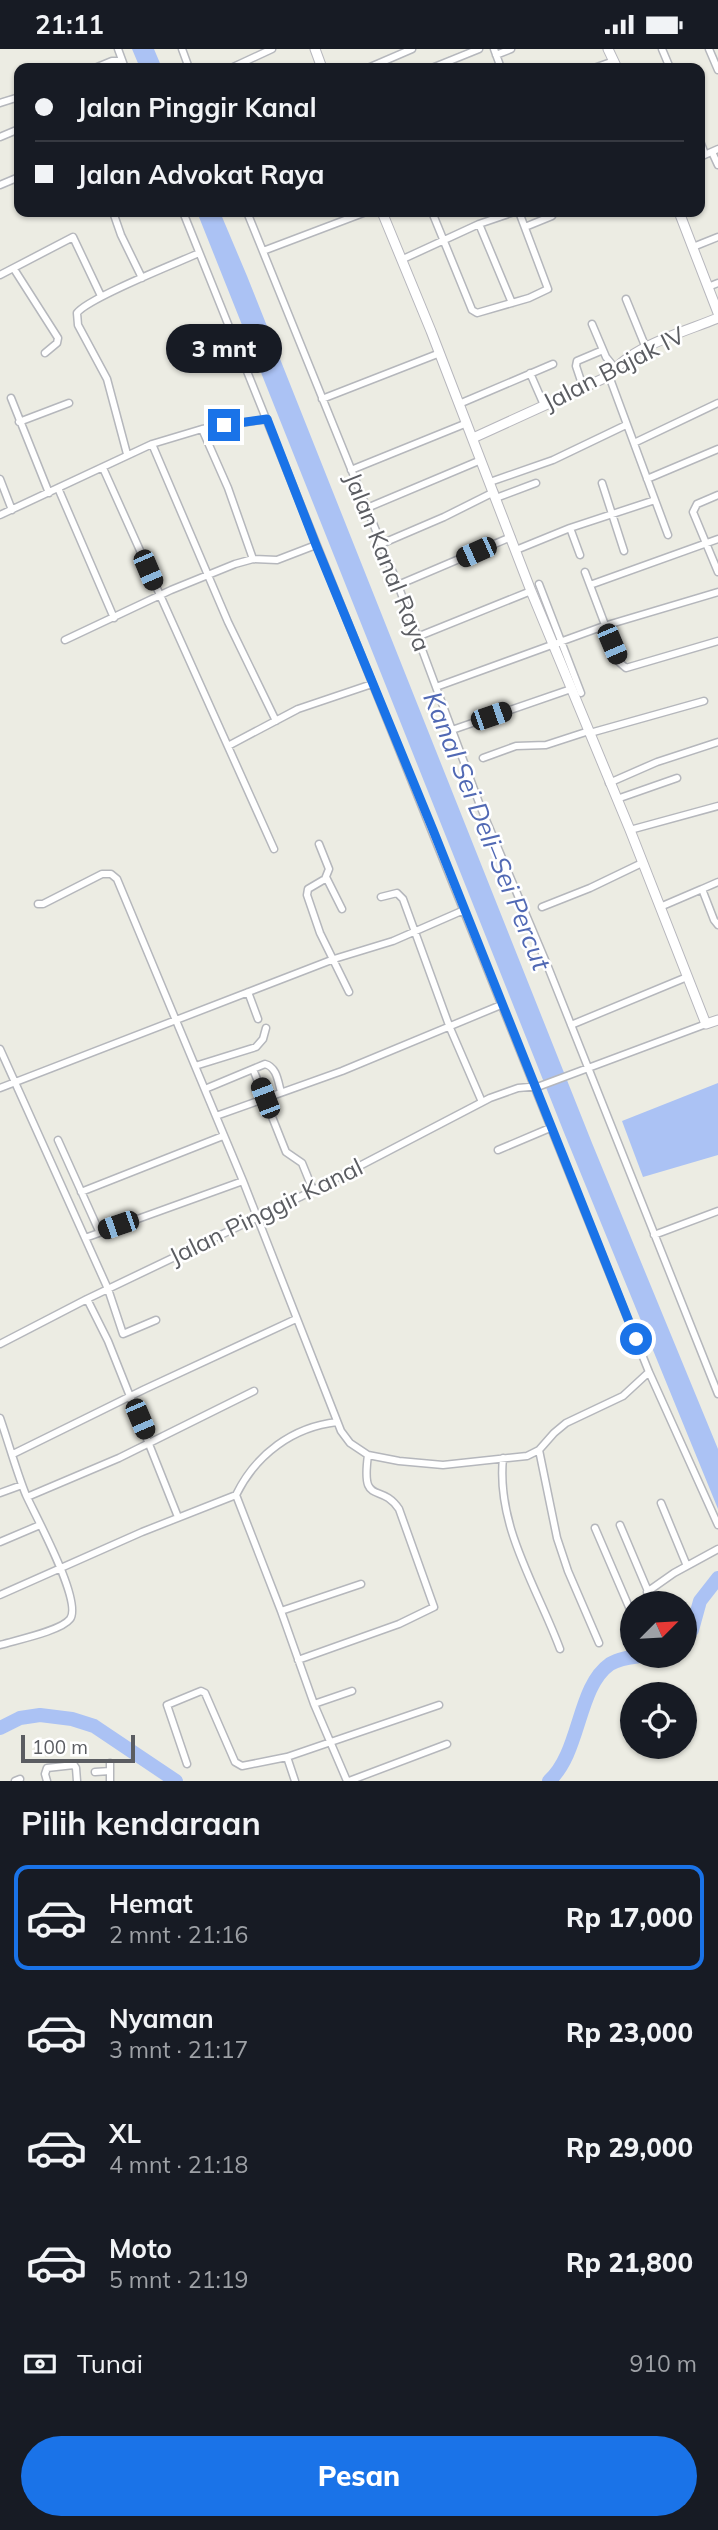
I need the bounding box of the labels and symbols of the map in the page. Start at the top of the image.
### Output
street label: Jalan Bajak IV [538,319,690,417]
callout: 3 mnt [166,323,282,373]
route end [208,409,240,441]
street label: Jalan Kanal Raya [338,468,438,656]
car [453,534,500,570]
car [131,547,166,593]
car [595,621,630,667]
water label: Kanal Sei Deli–Sei Percut [416,687,559,976]
car [468,699,515,733]
car [248,1075,283,1121]
street label: Jalan Pinggir Kanal [164,1151,367,1271]
car [95,1208,142,1242]
route start [620,1323,652,1355]
car [123,1396,158,1442]
north arrow [620,1591,696,1668]
scale bar [21,1732,135,1764]

